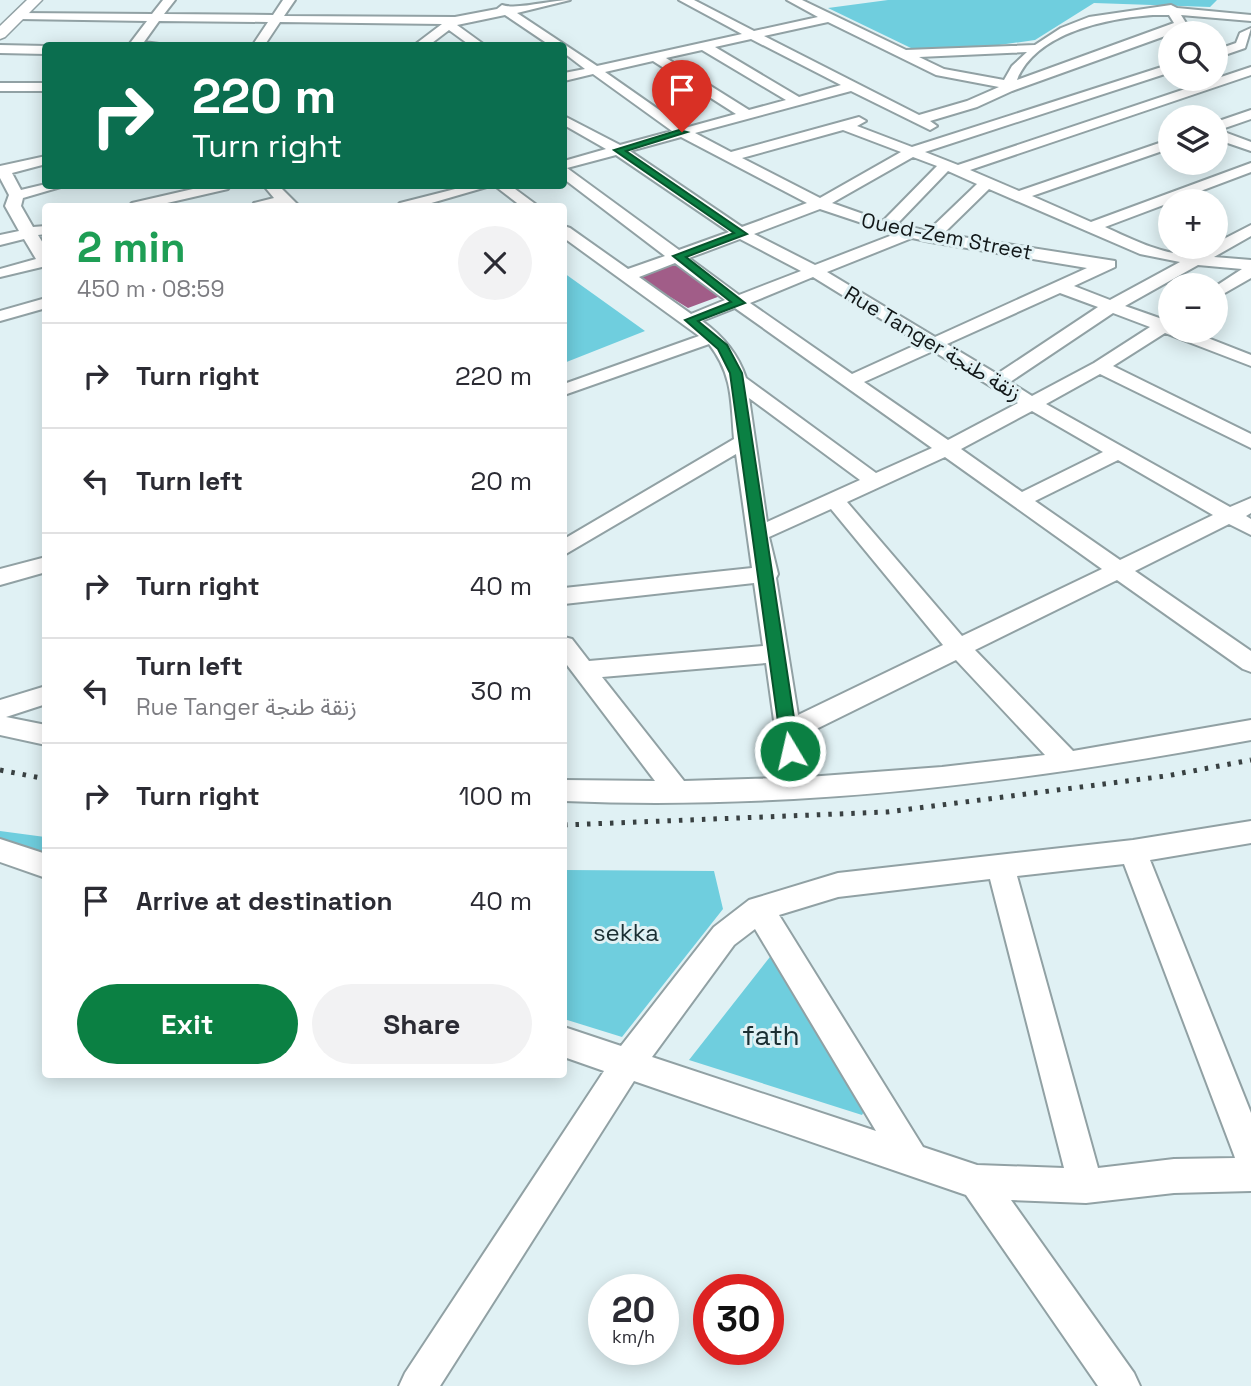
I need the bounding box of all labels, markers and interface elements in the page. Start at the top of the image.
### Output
map controls [1158,21,1228,343]
button: search [1158,21,1228,91]
pin [652,60,712,132]
text: 220 m [192,65,336,127]
icon: right [77,70,168,161]
icon: arrive [663,71,701,109]
button: layers [1158,105,1228,175]
text: Turn right [192,126,342,166]
button: + [1158,189,1228,259]
street label: Oued-Zem Street [859,206,1035,266]
text: 2 min [77,221,186,274]
button: close [458,226,532,300]
button: − [1158,273,1228,343]
text: 450 m · 08:59 [77,274,224,304]
street label: Rue Tanger زنقة طنجة [840,279,1026,407]
icon: right [77,357,115,395]
text: Turn right [136,359,260,393]
text: 220 m [455,359,532,393]
icon: left [77,462,115,500]
text: Turn left [136,464,243,498]
text: 20 m [471,464,532,498]
icon: right [77,567,115,605]
text: Turn right [136,569,260,603]
text: 40 m [470,569,532,603]
text: Turn left [136,649,243,683]
icon: left [77,672,115,710]
text: 30 m [471,674,532,708]
text: Rue Tanger زنقة طنجة [136,692,357,722]
position arrow [753,714,827,788]
icon: right [77,777,115,815]
text: Turn right [136,779,260,813]
text: 100 m [459,779,532,813]
icon: arrive [77,882,115,920]
text: Arrive at destination [136,884,393,918]
text: 40 m [470,884,532,918]
park label: sekka [593,917,659,948]
button: Exit [77,984,298,1064]
button: Share [312,984,532,1064]
park label: fath [742,1017,800,1053]
speed limit sign: 30 [693,1274,784,1365]
text: 20 [612,1288,655,1332]
text: km/h [612,1325,655,1348]

